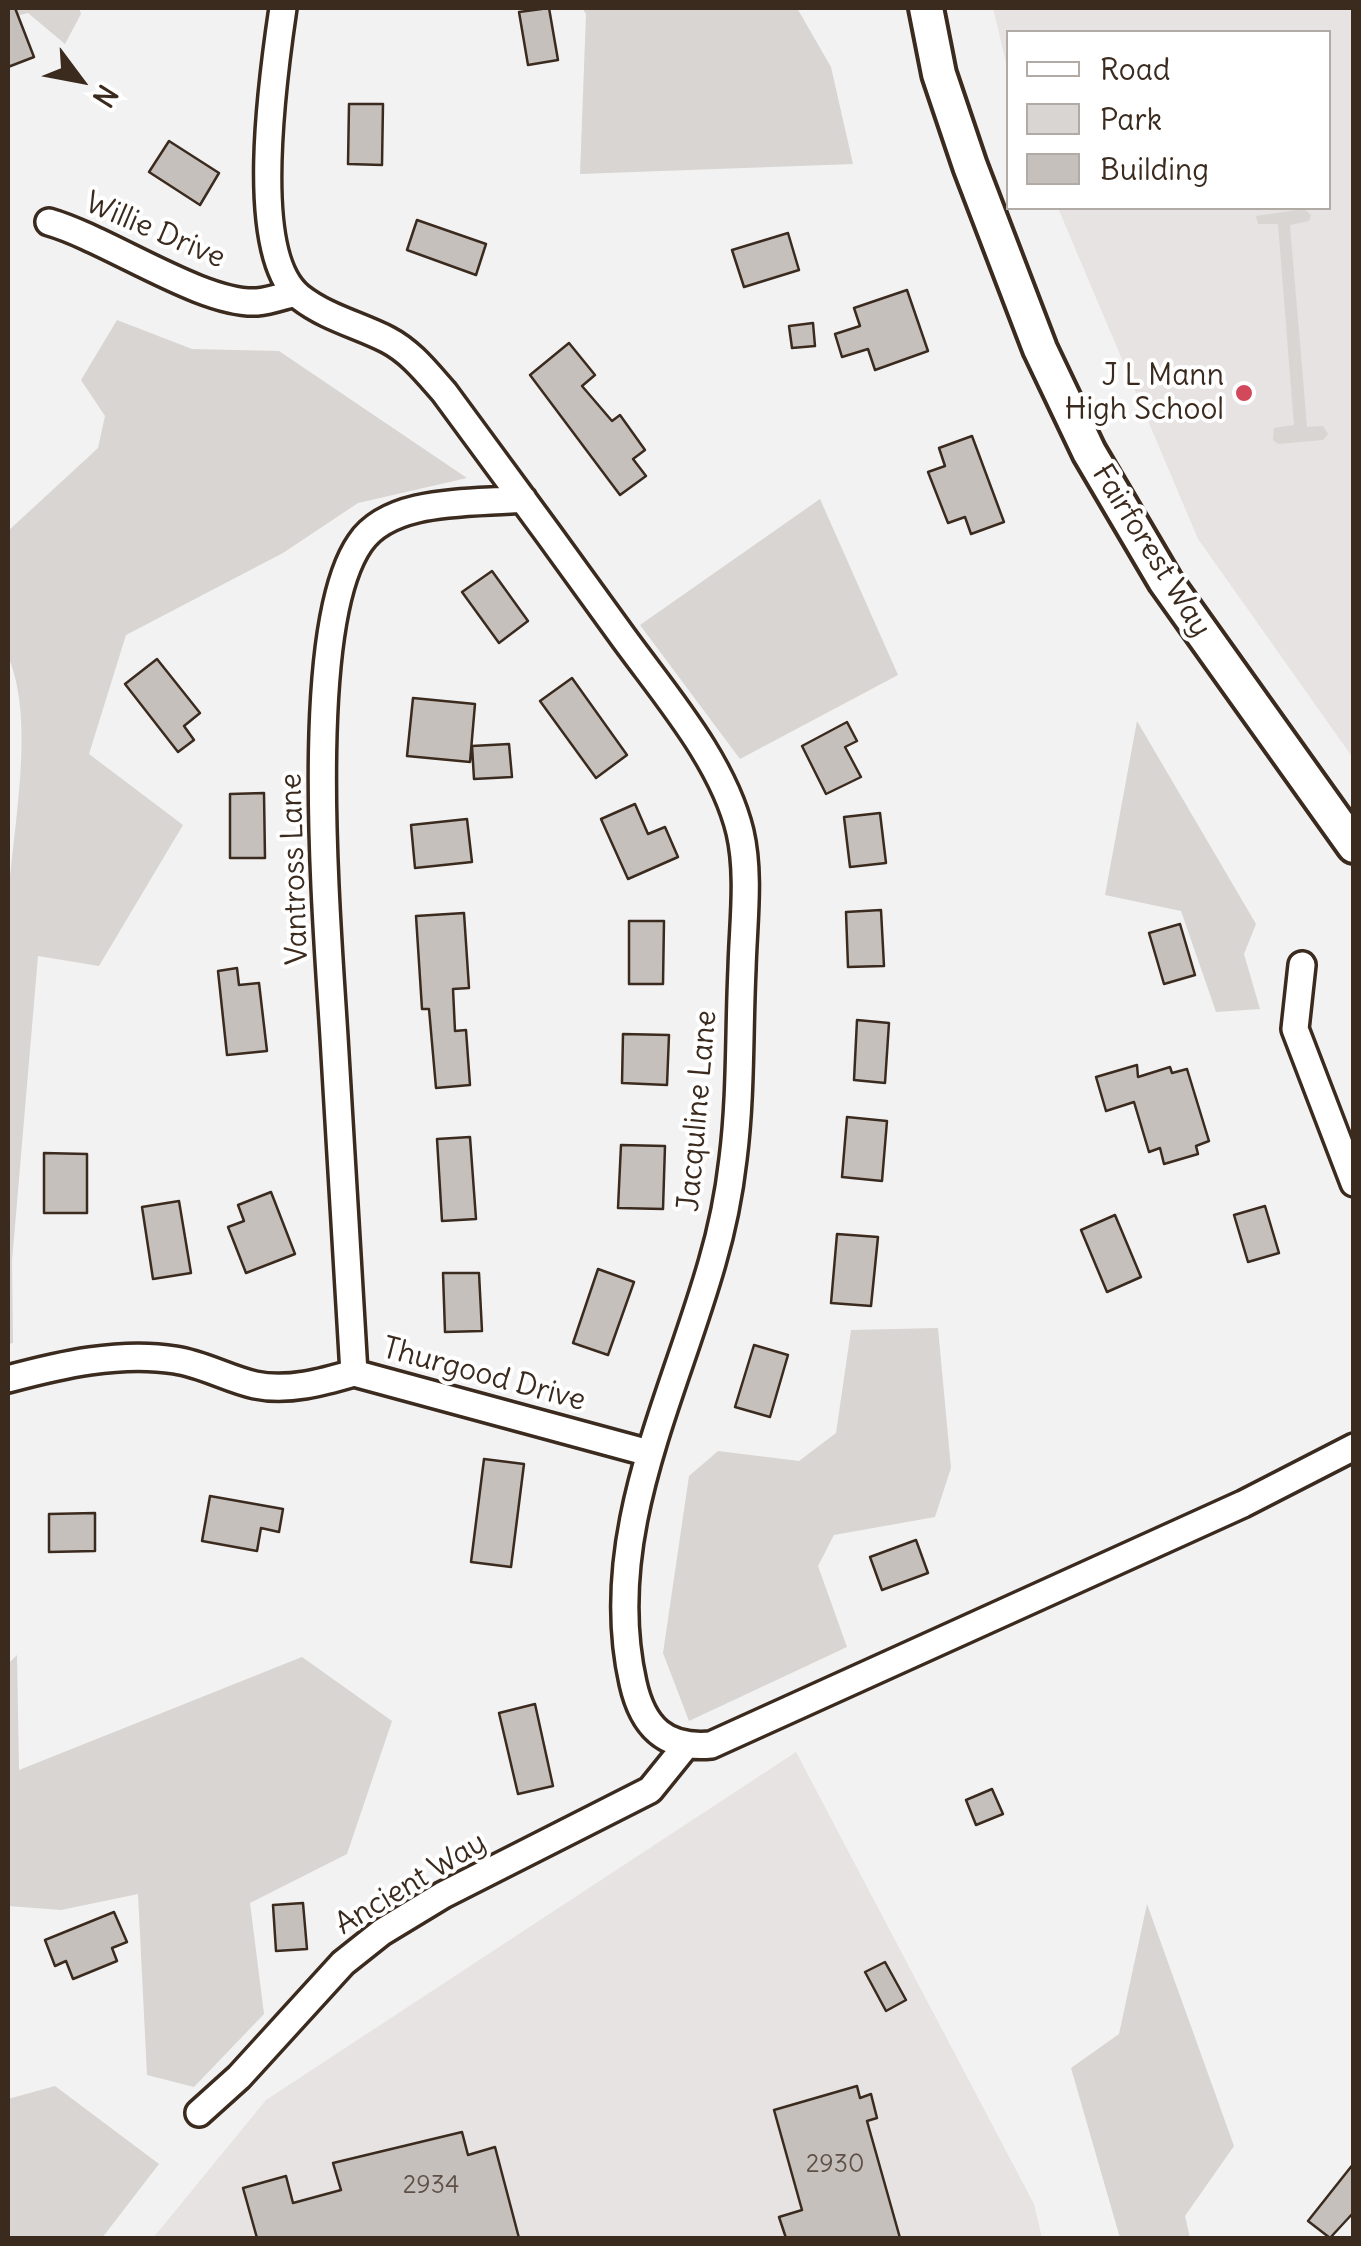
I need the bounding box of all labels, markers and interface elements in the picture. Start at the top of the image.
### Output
north arrow [30,30,130,130]
legend [1006,30,1331,210]
text: Road [1100,50,1170,88]
text: N [85,78,126,114]
text: Park [1100,100,1162,138]
text: Building [1100,150,1209,188]
street label: Willie Drive [80,185,230,277]
place label: J L Mann High School [1065,358,1224,428]
marker: J L Mann High School [1233,382,1255,404]
street label: Fairforest Way [1084,458,1218,644]
street label: Vantross Lane [274,772,316,966]
street label: Jacquline Lane [671,1009,725,1213]
street label: Thurgood Drive [379,1331,589,1419]
street label: Ancient Way [329,1825,493,1943]
house number: 2930 [806,2150,864,2180]
house number: 2934 [403,2171,459,2201]

